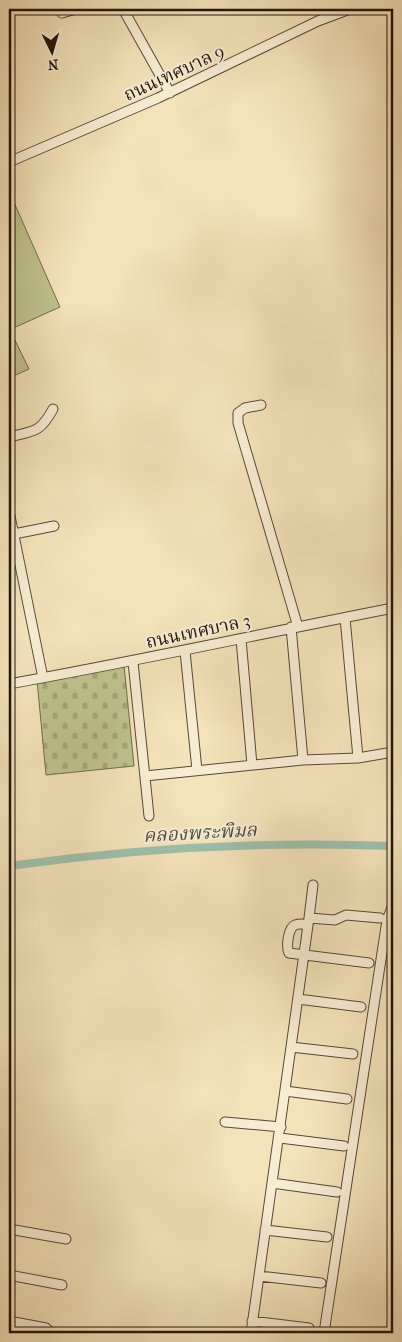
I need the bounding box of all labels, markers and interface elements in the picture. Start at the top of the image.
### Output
north arrow [28,28,78,78]
street label: ถนนเทศบาล 9 [121,41,228,106]
text: N [47,56,59,73]
street label: ถนนเทศบาล 3 [144,610,252,653]
water label: คลองพระพิมล [143,819,258,847]

